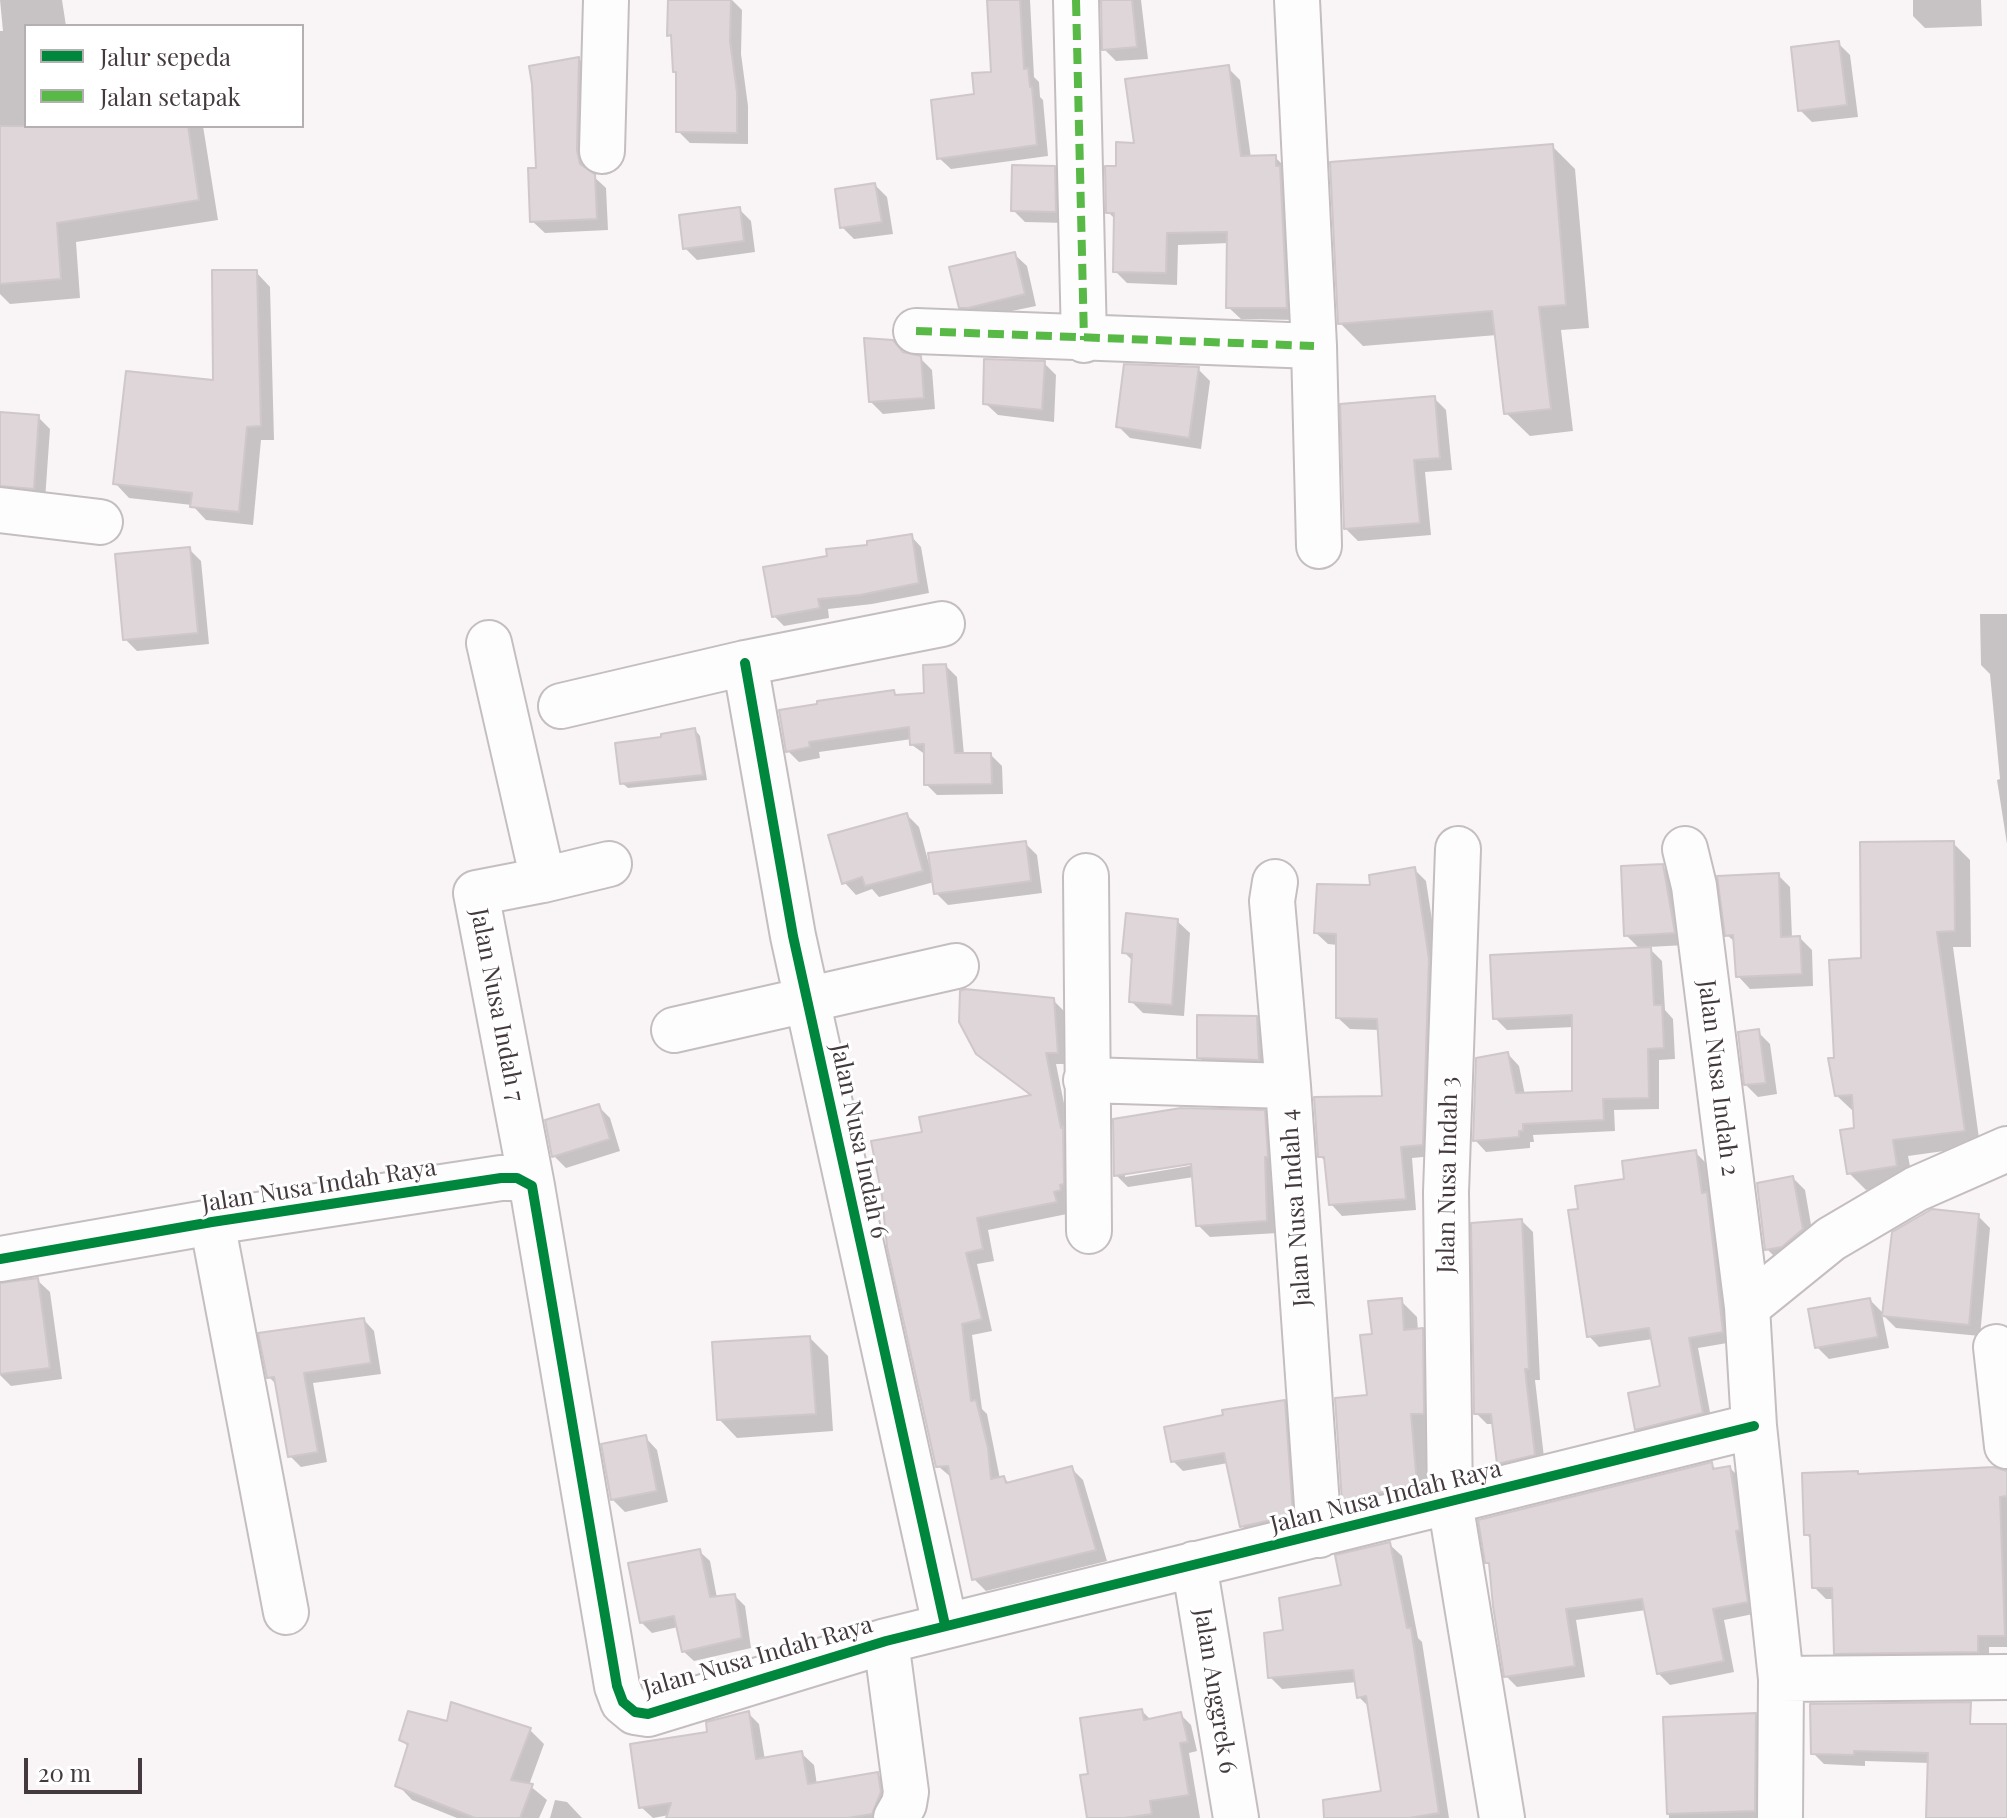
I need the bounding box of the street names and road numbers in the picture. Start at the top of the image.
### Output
street label: Jalan Nusa Indah 7 [464,906,530,1104]
street label: Jalan Nusa Indah 2 [1692,978,1744,1178]
street label: Jalan Nusa Indah 6 [824,1041,894,1241]
street label: Jalan Nusa Indah 3 [1432,1076,1464,1274]
street label: Jalan Nusa Indah 4 [1275,1108,1317,1308]
street label: Jalan Nusa Indah Raya [200,1153,438,1219]
street label: Jalan Nusa Indah Raya [1267,1454,1505,1540]
street label: Jalan Anggrek 6 [1188,1606,1242,1776]
street label: Jalan Nusa Indah Raya [640,1610,876,1704]

